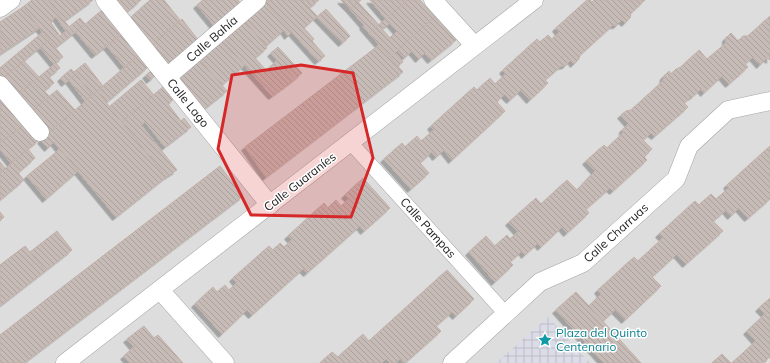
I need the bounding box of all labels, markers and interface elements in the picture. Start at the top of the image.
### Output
street label: Calle Bahía [183,12,240,65]
street label: Calle Lago [164,75,213,130]
street label: Calle Guaraníes [261,149,339,214]
street label: Calle Pampas [397,194,459,261]
street label: Calle Charruas [580,200,651,266]
place label: Plaza del Quinto Centenario [556,325,647,354]
place icon: Plaza del Quinto Centenario [537,332,553,348]

